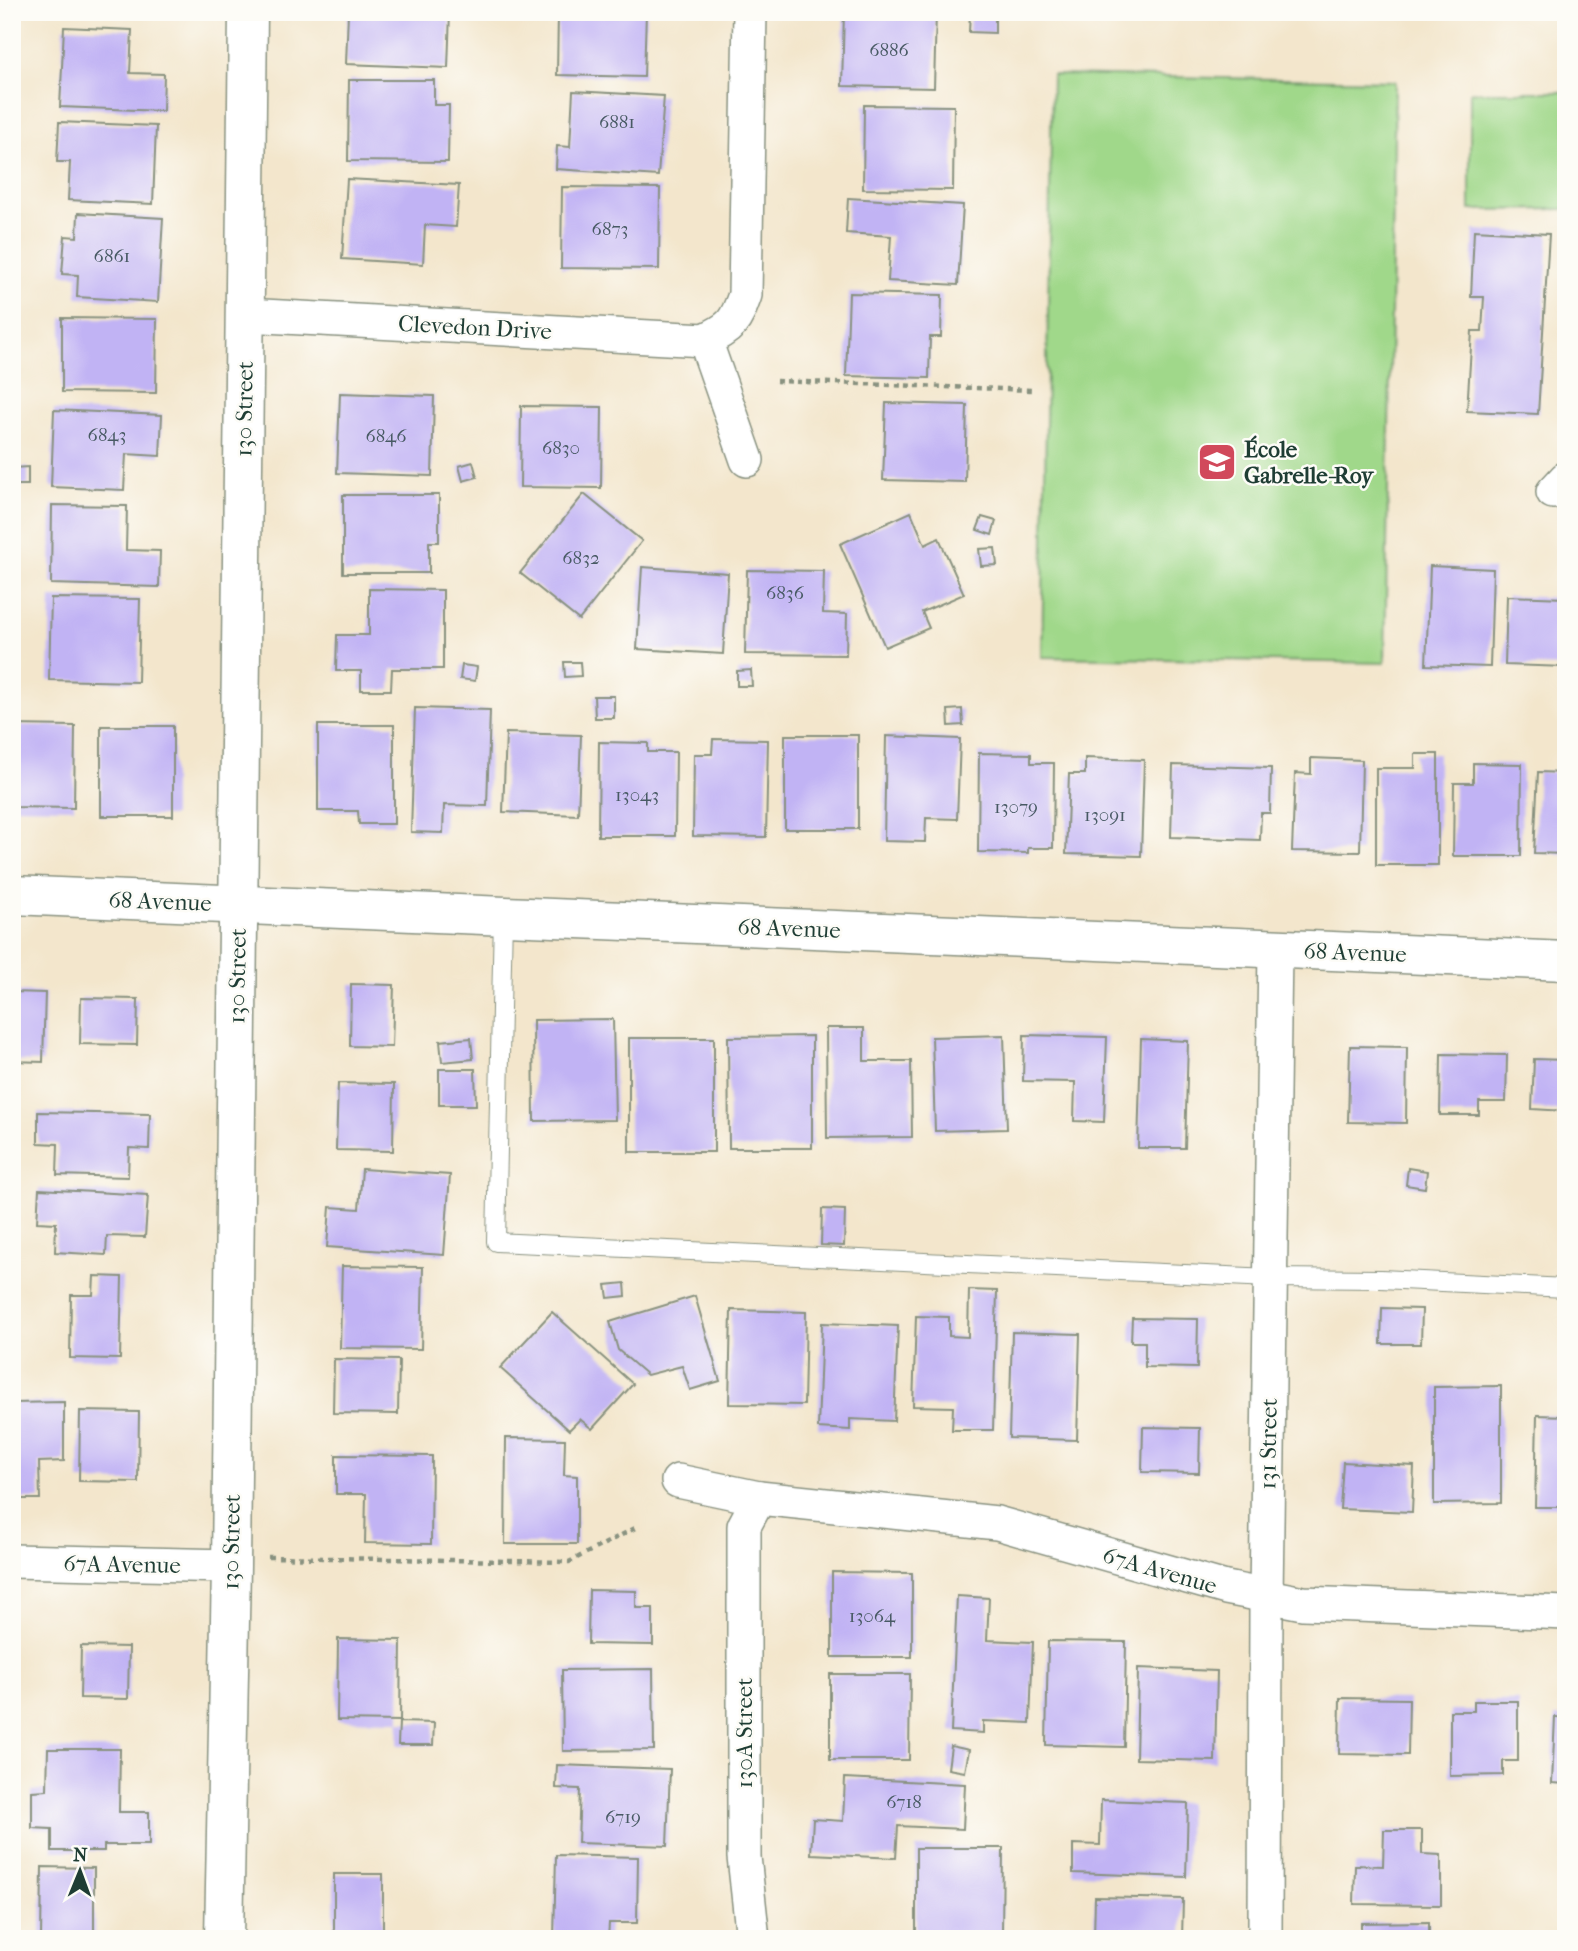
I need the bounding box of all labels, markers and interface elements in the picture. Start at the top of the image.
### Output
house number: 6886 [869,39,910,61]
house number: 6881 [599,111,635,133]
house number: 6873 [592,218,628,240]
house number: 6861 [94,245,130,267]
street label: Clevedon Drive [397,310,552,345]
street label: 130 Street [230,361,259,457]
house number: 6843 [88,424,126,446]
house number: 6846 [365,425,407,447]
place label: École Gabrelle-Roy [1244,435,1375,489]
house number: 6830 [542,437,580,459]
school or university icon: École Gabrelle-Roy [1196,441,1238,483]
house number: 6832 [562,547,600,569]
house number: 6836 [766,582,805,604]
house number: 13043 [615,784,659,806]
house number: 13079 [994,796,1038,818]
house number: 13091 [1084,804,1126,826]
street label: 68 Avenue [108,886,212,917]
street label: 68 Avenue [737,913,841,944]
street label: 130 Street [223,928,252,1024]
street label: 68 Avenue [1303,937,1407,968]
street label: 131 Street [1254,1398,1283,1490]
street label: 130 Street [217,1494,246,1590]
street label: 67A Avenue [1100,1541,1220,1600]
street label: 67A Avenue [63,1550,181,1579]
house number: 13064 [849,1605,896,1627]
street label: 130A Street [731,1678,758,1788]
house number: 6718 [886,1791,922,1813]
house number: 6719 [605,1806,641,1828]
north arrow [46,1836,116,1906]
text: N [73,1844,88,1866]

